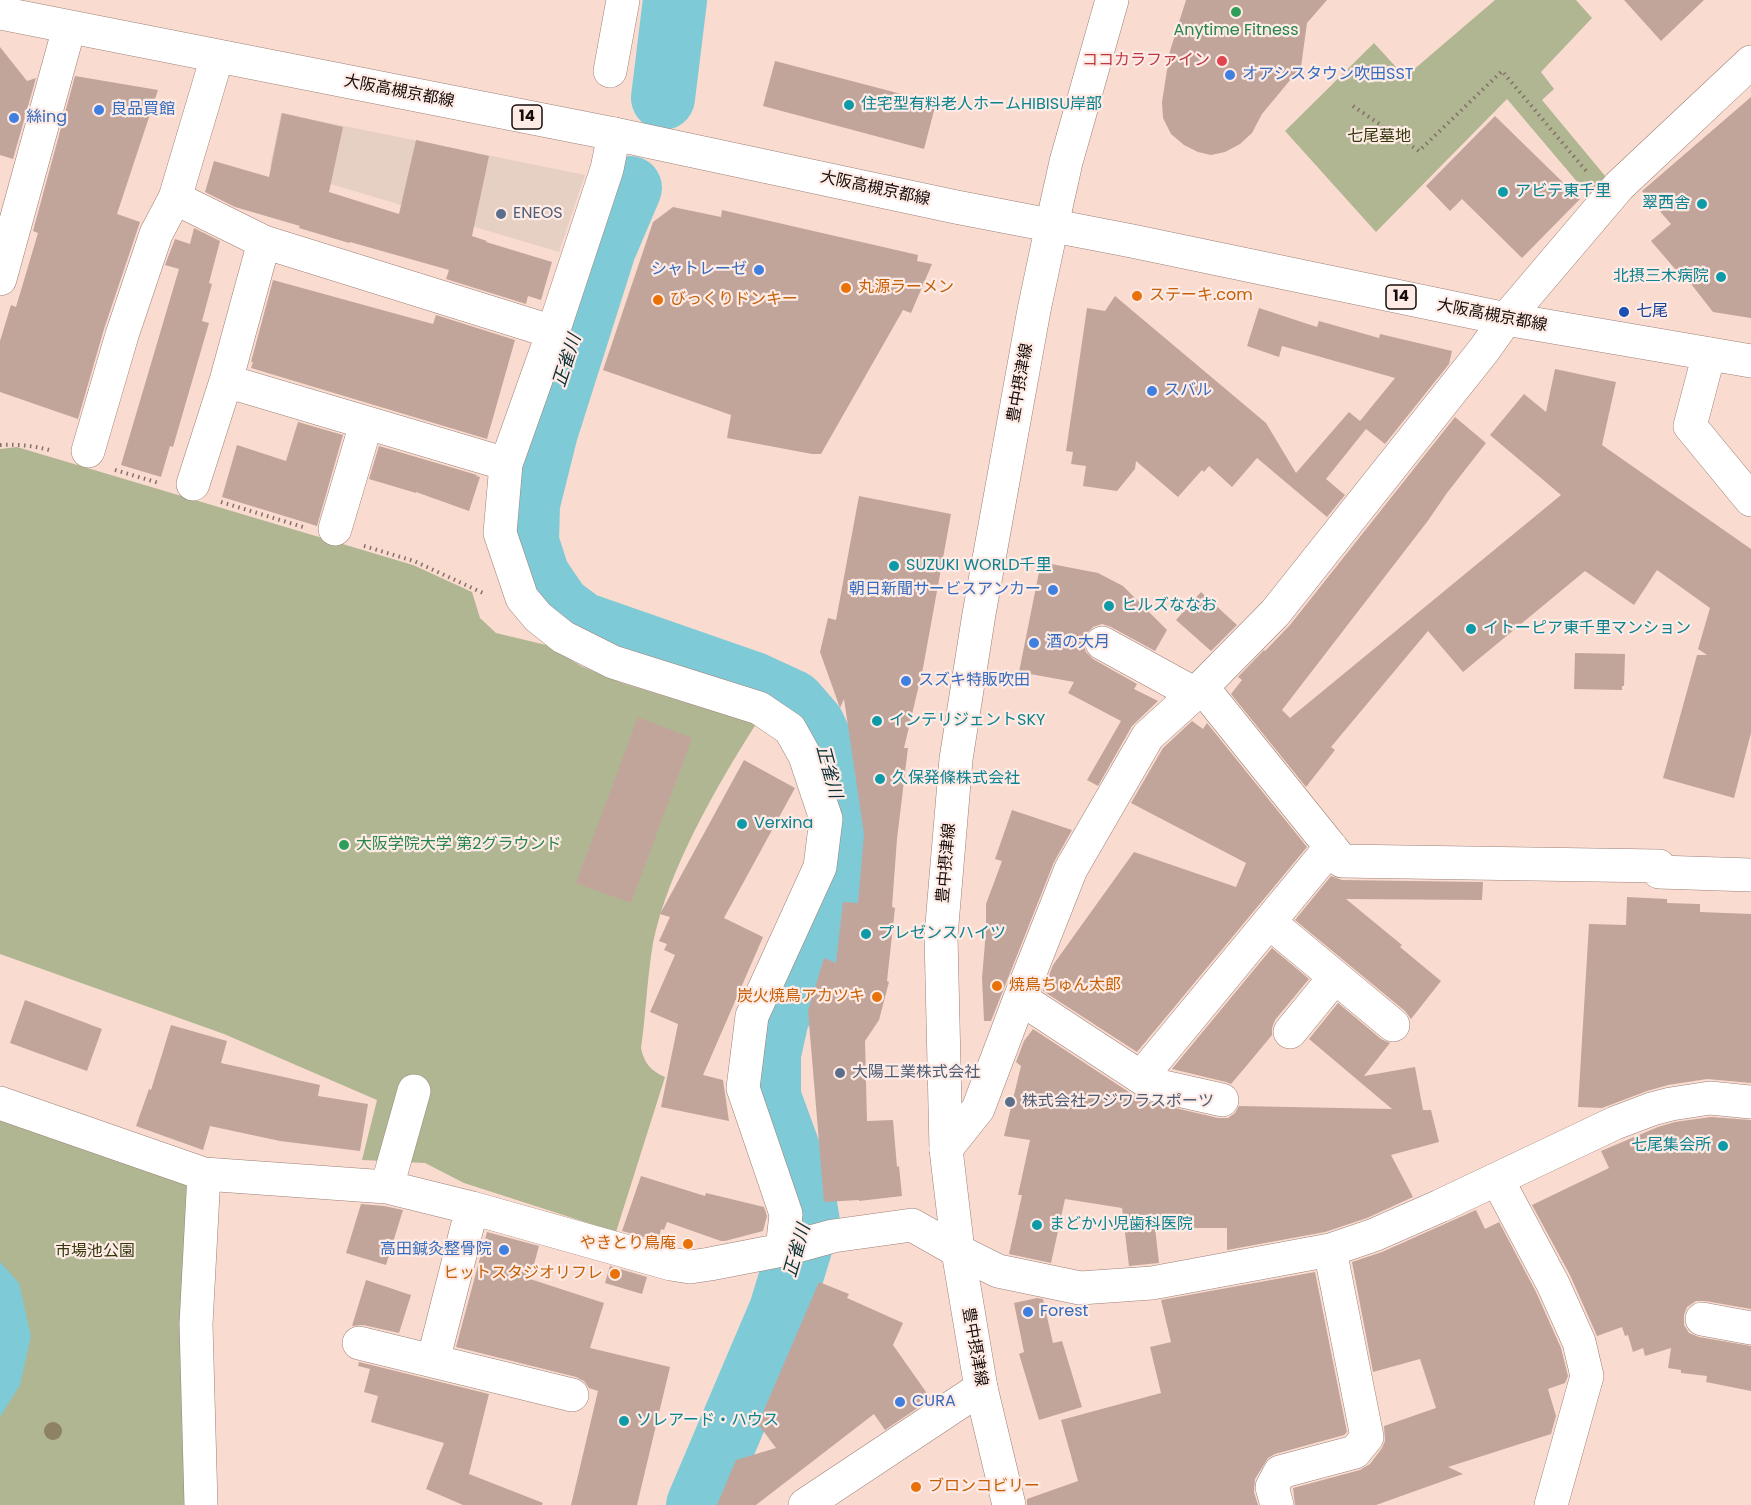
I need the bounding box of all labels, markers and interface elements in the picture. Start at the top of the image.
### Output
marker: Anytime Fitness [1229,5,1243,19]
place label: Anytime Fitness [1173,21,1299,41]
place label: ココカラファイン [1082,51,1210,71]
marker: ココカラファイン [1215,54,1229,68]
place label: オアシスタウン吹田SST [1242,65,1413,85]
marker: オアシスタウン吹田SST [1223,68,1237,82]
street label: 大阪高槻京都線 [342,72,456,112]
place label: 住宅型有料老人ホームHIBISU岸部 [861,95,1102,115]
marker: 住宅型有料老人ホームHIBISU岸部 [842,98,856,112]
place label: 良品買館 [111,100,175,120]
marker: 良品買館 [92,103,106,117]
road number: 14 [512,105,542,129]
place label: 絲ing [26,108,67,128]
marker: 絲ing [7,111,21,125]
park label: 七尾墓地 [1347,127,1411,147]
street label: 大阪高槻京都線 [818,168,932,210]
place label: アビテ東千里 [1515,182,1611,202]
marker: アビテ東千里 [1496,185,1510,199]
place label: 翠西舎 [1642,194,1690,214]
marker: 翠西舎 [1695,197,1709,211]
place label: ENEOS [513,204,563,224]
marker: ENEOS [494,207,508,221]
place label: シャトレーゼ [651,260,747,280]
marker: シャトレーゼ [752,263,766,277]
place label: 北摂三木病院 [1613,267,1709,287]
marker: 北摂三木病院 [1714,270,1728,284]
place label: 丸源ラーメン [858,278,954,298]
marker: 丸源ラーメン [839,281,853,295]
road number: 14 [1386,285,1416,309]
place label: ステーキ.com [1149,286,1253,306]
marker: ステーキ.com [1130,289,1144,303]
place label: びっくりドンキー [670,290,798,310]
marker: びっくりドンキー [651,293,665,307]
street label: 大阪高槻京都線 [1435,296,1549,336]
place label: 七尾 [1636,302,1668,322]
marker: 七尾 [1617,305,1631,319]
water label: 正雀川 [549,332,587,390]
street label: 豊中摂津線 [1005,342,1037,424]
place label: スバル [1164,381,1212,401]
marker: スバル [1145,384,1159,398]
place label: SUZUKI WORLD千里 [906,556,1052,576]
marker: SUZUKI WORLD千里 [887,559,901,573]
place label: 朝日新聞サービスアンカー [849,580,1041,600]
marker: 朝日新聞サービスアンカー [1046,583,1060,597]
place label: ヒルズななお [1121,596,1217,616]
marker: ヒルズななお [1102,599,1116,613]
place label: イトーピア東千里マンション [1483,619,1691,639]
marker: イトーピア東千里マンション [1464,622,1478,636]
place label: 酒の大月 [1046,633,1110,653]
marker: 酒の大月 [1027,636,1041,650]
place label: スズキ特販吹田 [918,671,1030,691]
marker: スズキ特販吹田 [899,674,913,688]
place label: インテリジェントSKY [889,711,1045,731]
marker: インテリジェントSKY [870,714,884,728]
water label: 正雀川 [811,743,845,801]
place label: 久保発條株式会社 [892,769,1020,789]
marker: 久保発條株式会社 [873,772,887,786]
place label: Verxina [754,814,813,834]
marker: Verxina [735,817,749,831]
street label: 豊中摂津線 [934,822,960,904]
place label: 大阪学院大学 第2グラウンド [356,835,561,855]
marker: 大阪学院大学 第2グラウンド [337,838,351,852]
place label: プレゼンスハイツ [878,924,1006,944]
marker: プレゼンスハイツ [859,927,873,941]
place label: 焼鳥ちゅん太郎 [1009,976,1121,996]
marker: 焼鳥ちゅん太郎 [990,979,1004,993]
place label: 炭火焼鳥アカツキ [737,987,865,1007]
marker: 炭火焼鳥アカツキ [870,990,884,1004]
place label: 大陽工業株式会社 [852,1063,980,1083]
marker: 大陽工業株式会社 [833,1066,847,1080]
place label: 株式会社フジワラスポーツ [1022,1092,1214,1112]
marker: 株式会社フジワラスポーツ [1003,1095,1017,1109]
place label: 七尾集会所 [1631,1136,1711,1156]
marker: 七尾集会所 [1716,1139,1730,1153]
place label: まどか小児歯科医院 [1049,1215,1193,1235]
marker: まどか小児歯科医院 [1030,1218,1044,1232]
water label: 正雀川 [780,1222,816,1280]
place label: やきとり鳥庵 [580,1234,676,1254]
marker: やきとり鳥庵 [681,1237,695,1251]
place label: 高田鍼灸整骨院 [380,1240,492,1260]
park label: 市場池公園 [55,1242,135,1262]
marker: 高田鍼灸整骨院 [497,1243,511,1257]
place label: ヒットスタジオリフレ [443,1264,603,1284]
marker: ヒットスタジオリフレ [608,1267,622,1281]
place label: Forest [1040,1302,1088,1322]
marker: Forest [1021,1305,1035,1319]
street label: 豊中摂津線 [958,1306,990,1388]
place label: CURA [912,1392,956,1412]
marker: CURA [893,1395,907,1409]
place label: ソレアード・ハウス [636,1411,779,1431]
marker: ソレアード・ハウス [617,1414,631,1428]
place label: ブロンコビリー [928,1477,1040,1497]
marker: ブロンコビリー [909,1480,923,1494]

